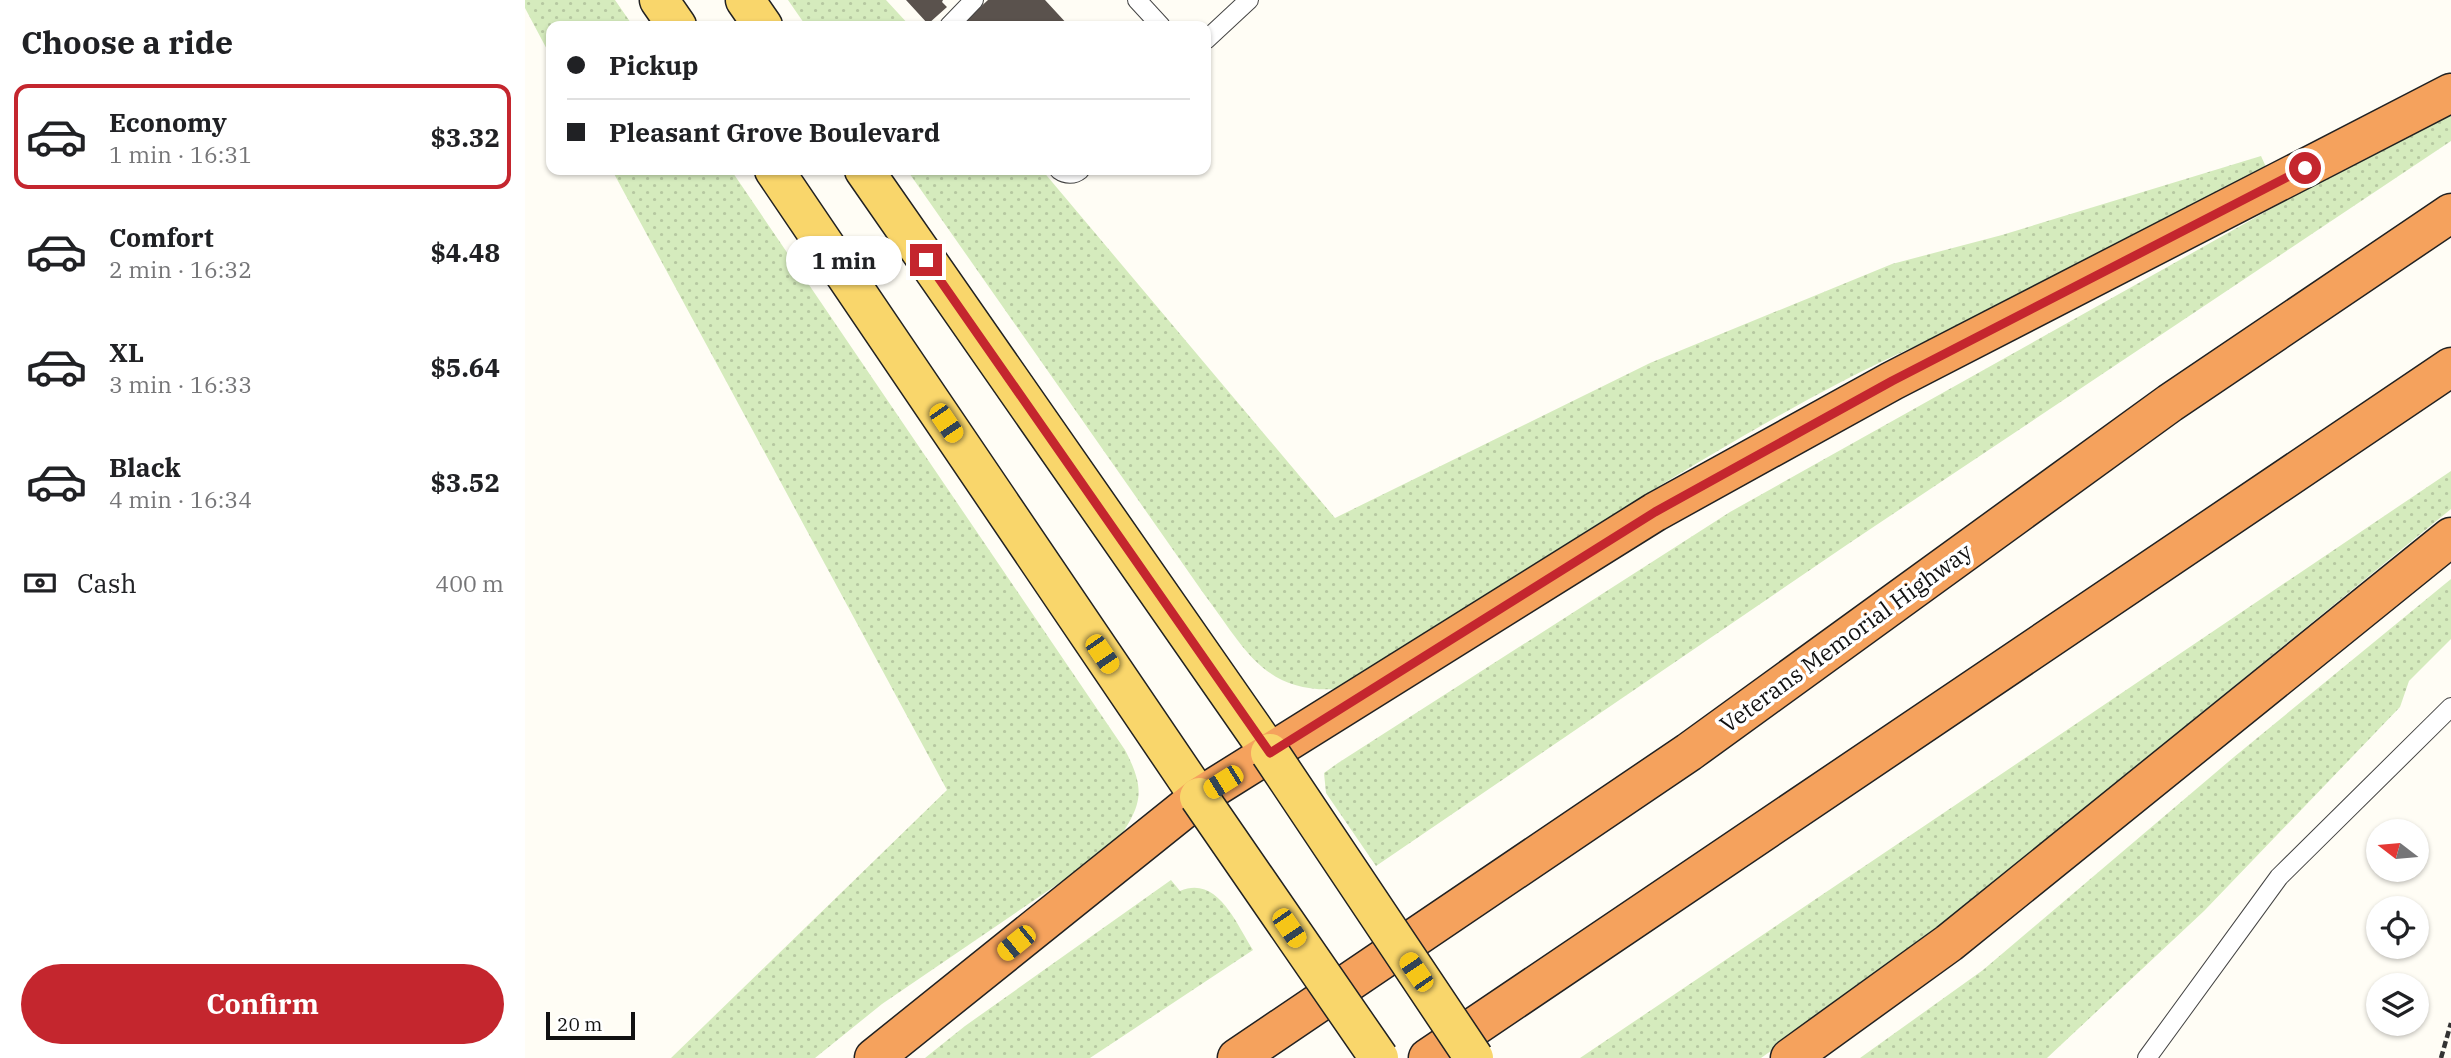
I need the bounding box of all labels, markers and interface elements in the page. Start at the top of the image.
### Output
text: Choose a ride [21,21,233,63]
text: Pickup [609,48,699,82]
icon: car [25,105,88,168]
text: Economy [109,105,227,139]
text: Pleasant Grove Boulevard [609,115,940,149]
text: $3.32 [430,120,500,154]
text: 1 min · 16:31 [109,139,252,169]
route start [2289,152,2321,184]
icon: car [25,220,88,283]
text: Comfort [109,220,214,254]
text: $4.48 [430,235,500,269]
callout: 1 min [786,236,901,284]
route end [910,244,942,276]
text: 1 min [812,245,876,275]
text: 2 min · 16:32 [109,254,252,284]
icon: car [25,335,88,398]
text: XL [109,335,144,369]
text: $5.64 [430,350,500,384]
text: 3 min · 16:33 [109,369,252,399]
car [926,400,967,446]
icon: car [25,450,88,513]
text: Black [109,450,181,484]
text: $3.52 [430,465,500,499]
text: 4 min · 16:34 [109,484,252,514]
street label: Veterans Memorial Highway [1713,535,1978,739]
icon: cash [21,564,59,602]
text: Cash [77,566,137,600]
text: 400 m [435,568,504,598]
car [1082,631,1123,677]
car [1200,762,1247,802]
north arrow [2366,819,2429,882]
map controls [2366,819,2429,1036]
button: locate [2366,896,2429,959]
car [1269,905,1310,951]
car [994,922,1039,964]
car [1396,949,1437,995]
button: Confirm [21,964,504,1044]
button: layers [2366,973,2429,1036]
scale bar [546,1009,635,1041]
text: 20 m [557,1012,602,1036]

